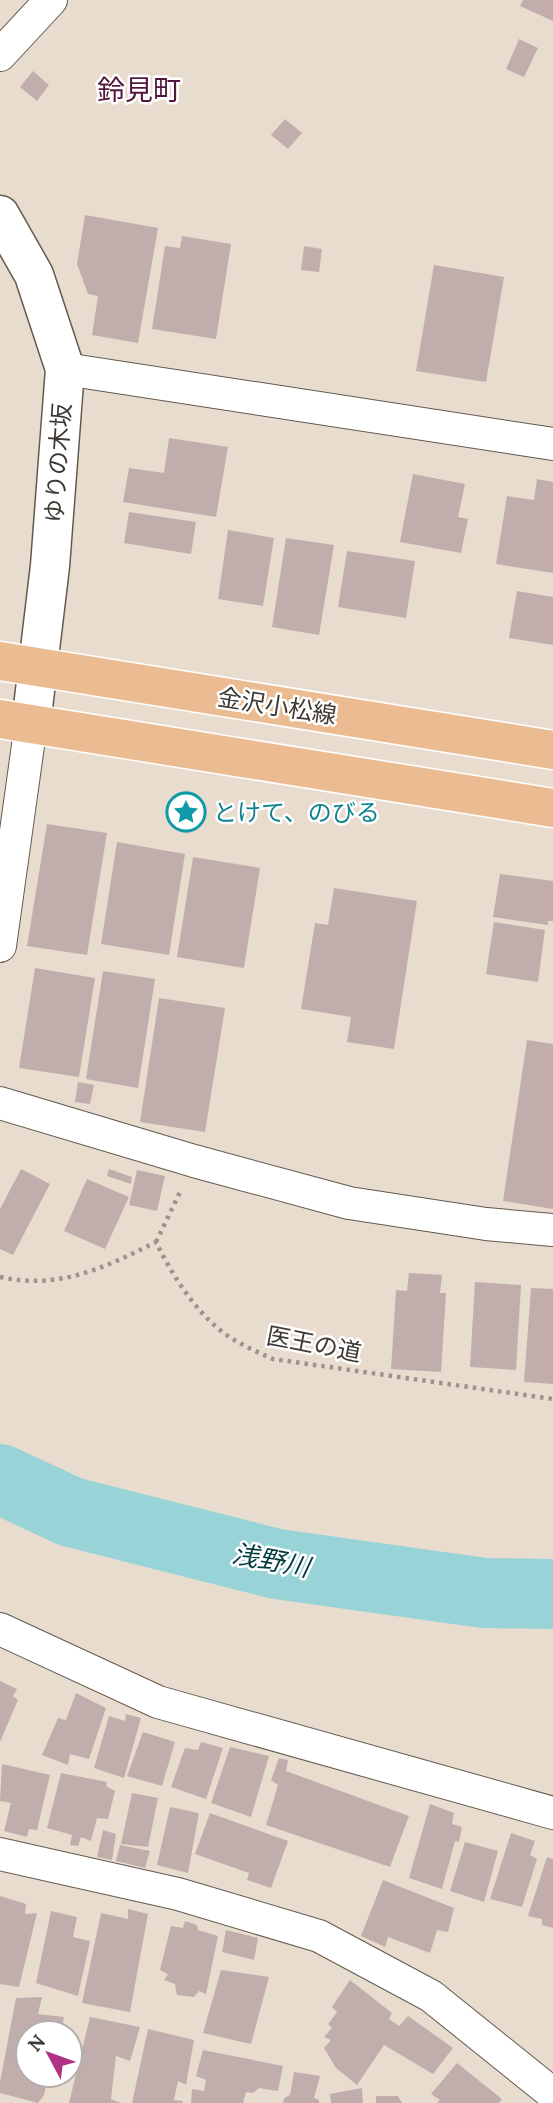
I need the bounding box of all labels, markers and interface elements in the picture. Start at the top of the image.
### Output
district label: 鈴見町 [97,72,181,108]
street label: ゆりの木坂 [38,402,78,524]
street label: 金沢小松線 [215,681,339,731]
place icon: とけて、のびる [165,791,207,833]
place label: とけて、のびる [213,797,380,828]
street label: 医王の道 [264,1320,364,1368]
water label: 浅野川 [230,1536,315,1584]
north arrow [14,2019,84,2089]
text: N [22,2029,50,2056]

